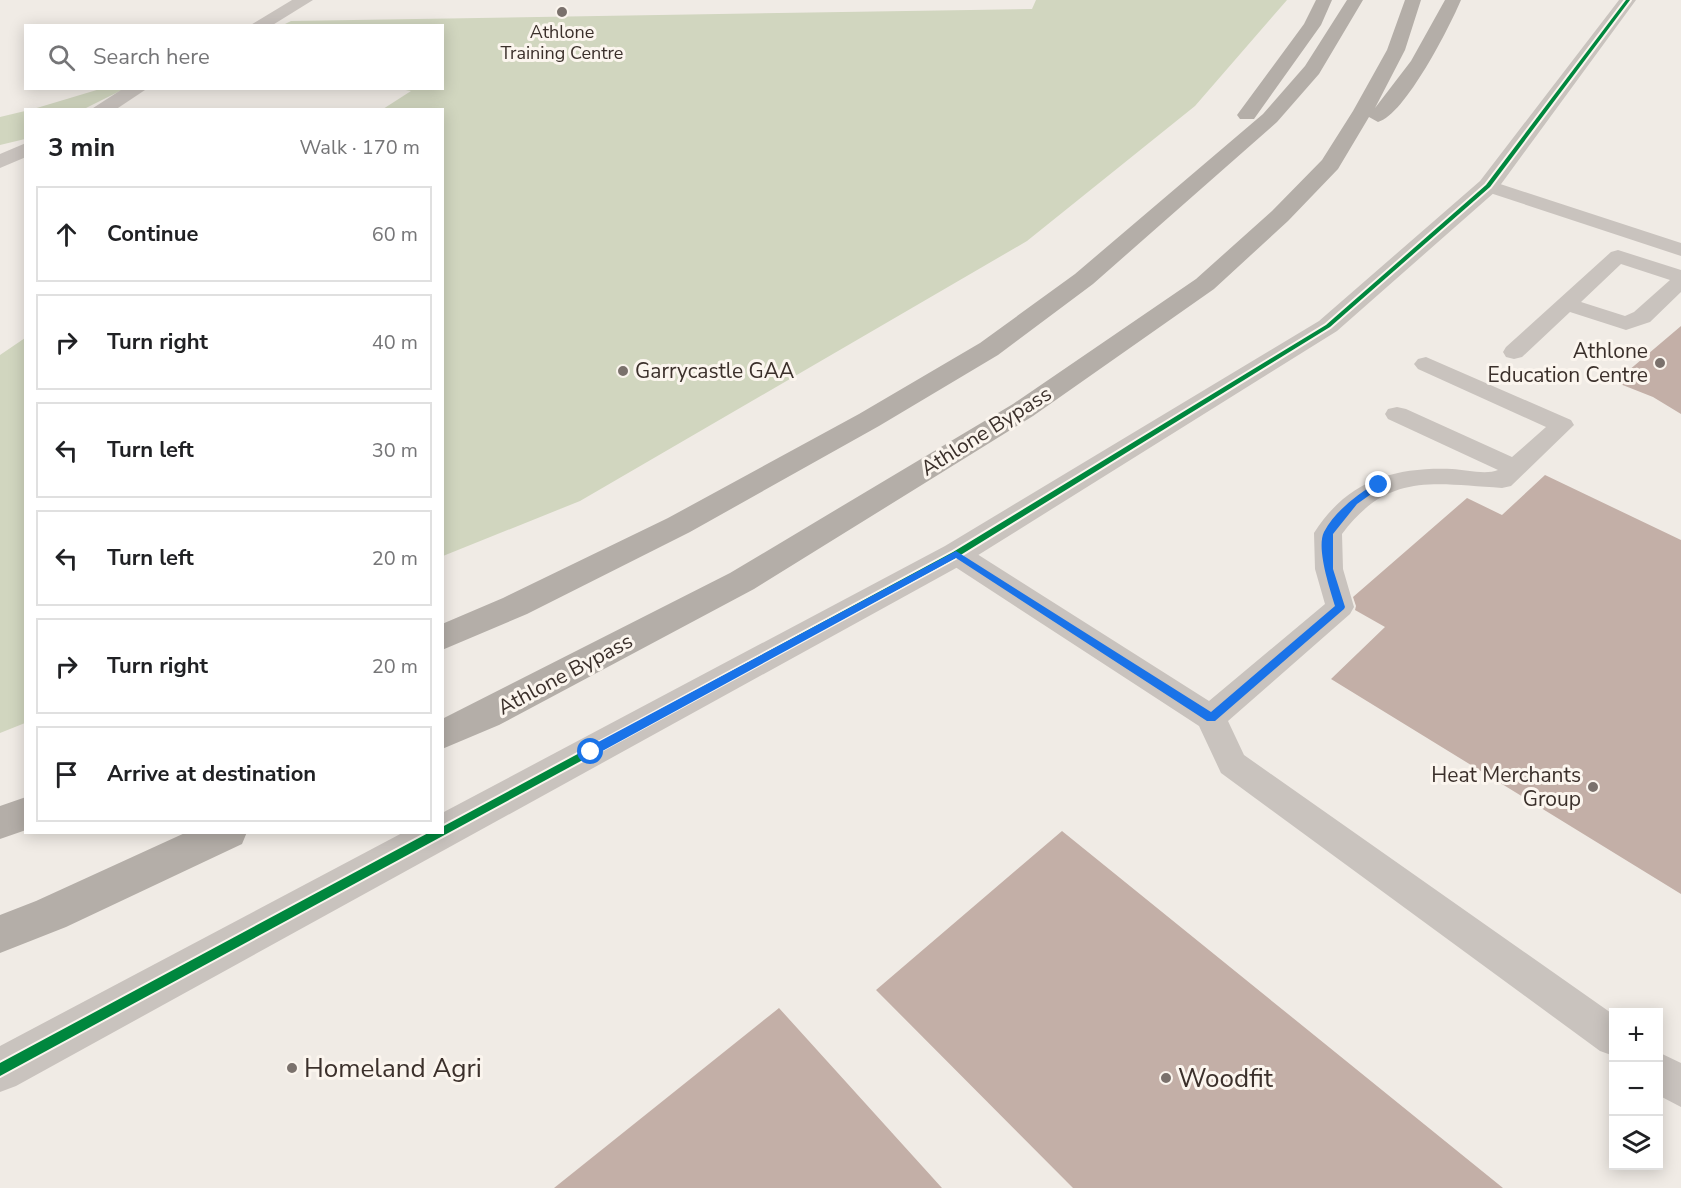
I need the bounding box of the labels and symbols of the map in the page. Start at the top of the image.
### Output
marker: Athlone Training Centre [555,5,569,19]
place label: Athlone Training Centre [501,20,623,65]
place label: Athlone Education Centre [1487,337,1648,389]
marker: Athlone Education Centre [1653,356,1667,370]
place label: Garrycastle GAA [635,357,794,385]
marker: Garrycastle GAA [616,364,630,378]
street label: Athlone Bypass [915,380,1057,482]
route end [1365,471,1391,497]
street label: Athlone Bypass [493,627,637,721]
route start [577,738,603,764]
place label: Heat Merchants Group [1431,761,1581,813]
marker: Heat Merchants Group [1586,780,1600,794]
place label: Homeland Agri [304,1051,482,1086]
marker: Homeland Agri [285,1061,299,1075]
place label: Woodfit [1178,1061,1274,1096]
marker: Woodfit [1159,1071,1173,1085]

